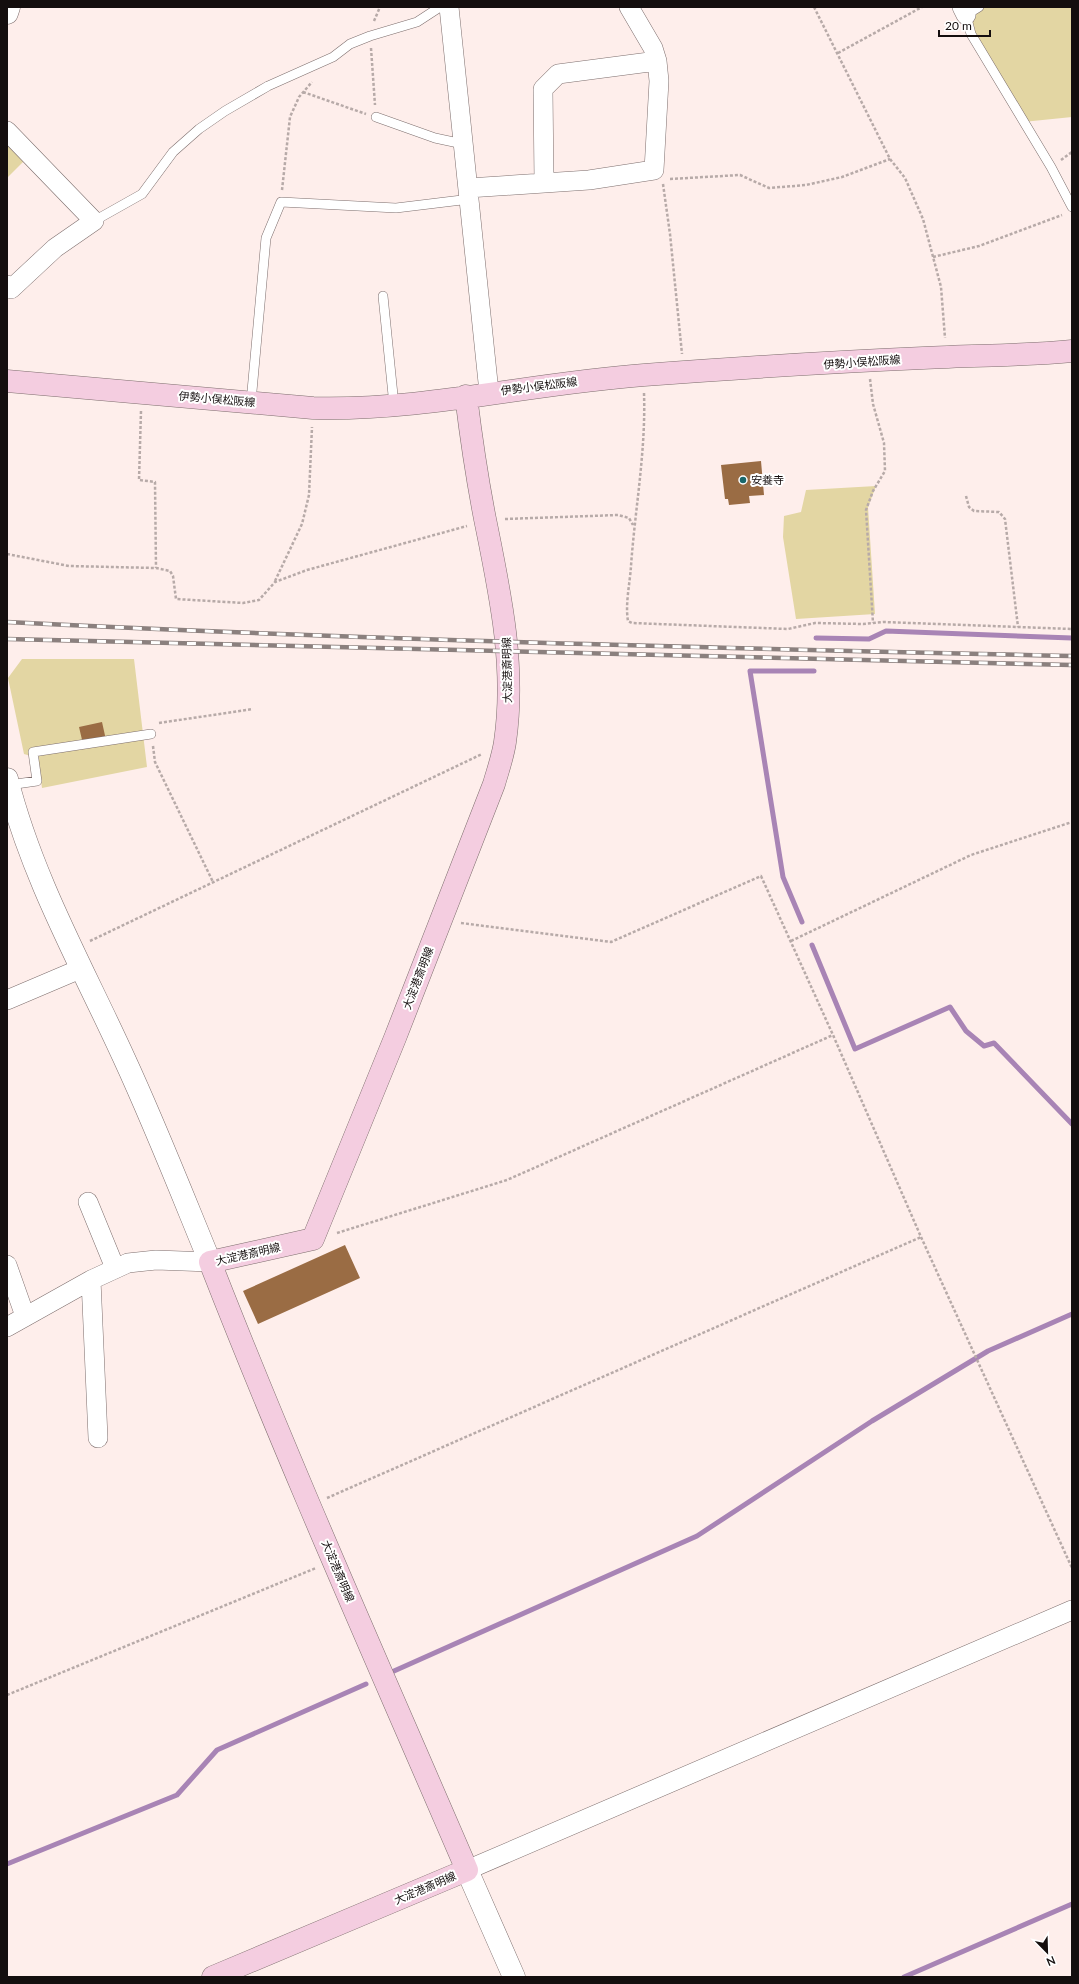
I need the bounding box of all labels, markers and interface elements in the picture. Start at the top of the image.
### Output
scale bar [939,12,990,38]
text: 20 m [945,18,972,33]
street label: 伊勢小俣松阪線 [823,352,901,371]
street label: 伊勢小俣松阪線 [500,374,578,397]
street label: 伊勢小俣松阪線 [178,389,256,408]
place label: 安養寺 [751,473,784,486]
marker: 安養寺 [738,475,748,485]
street label: 大淀港斎明線 [499,637,514,703]
street label: 大淀港斎明線 [400,945,435,1011]
street label: 大淀港斎明線 [214,1240,282,1267]
street label: 大淀港斎明線 [320,1538,357,1604]
street label: 大淀港斎明線 [392,1869,458,1906]
north arrow [1027,1932,1067,1972]
text: N [1045,1954,1058,1969]

